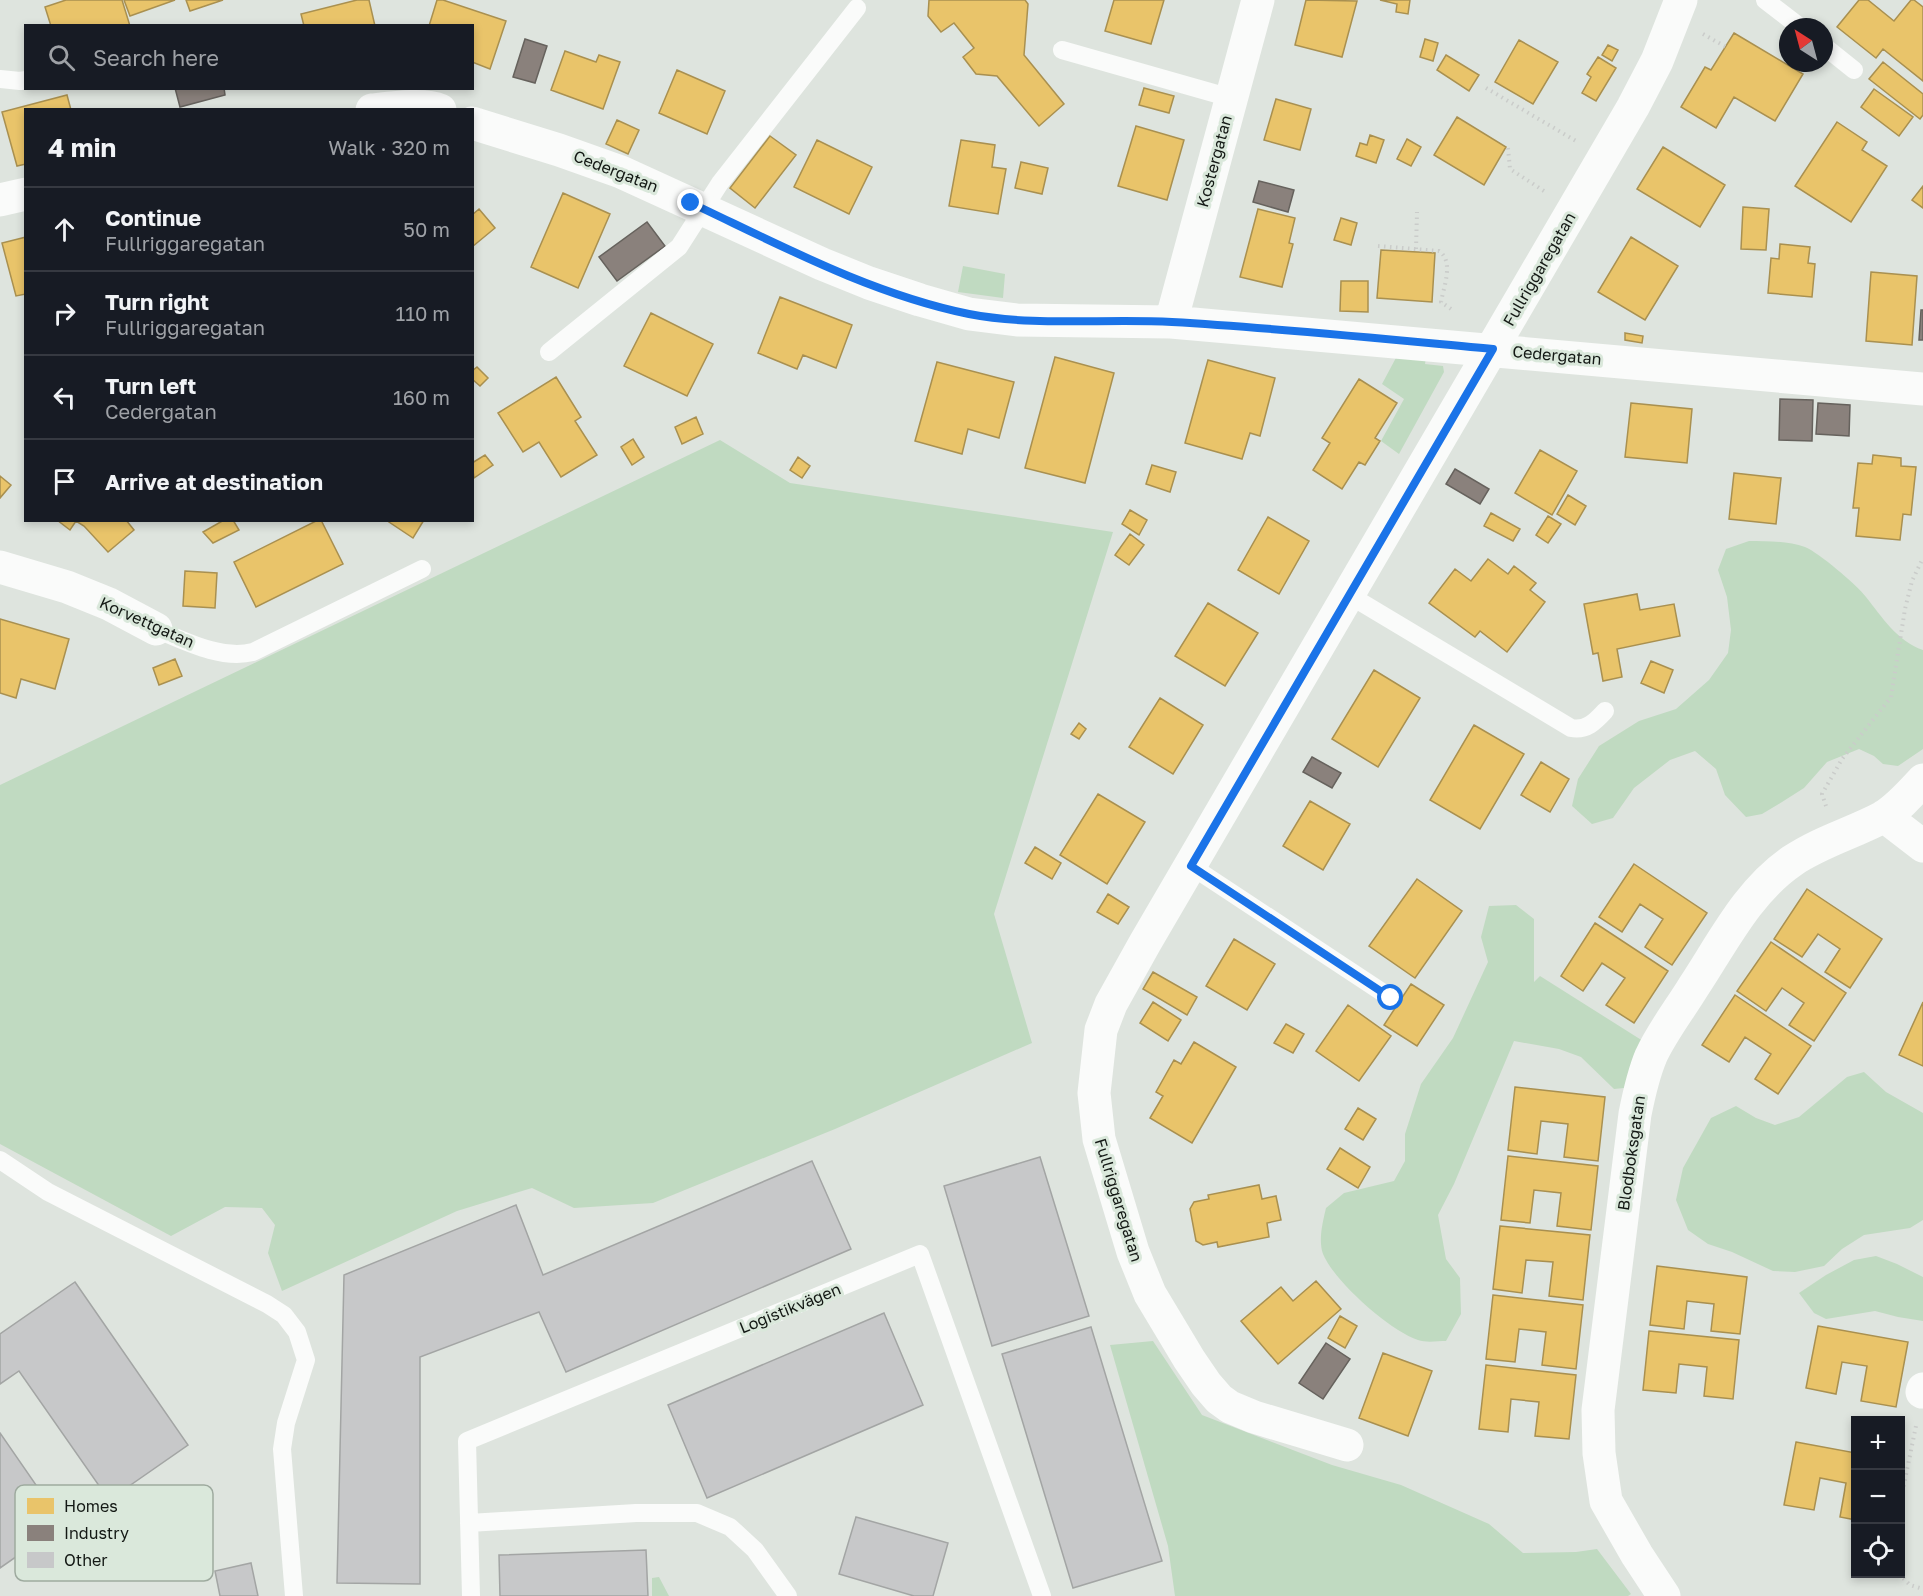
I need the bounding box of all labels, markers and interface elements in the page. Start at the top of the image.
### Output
north arrow [1779,18,1833,72]
search box [24,24,474,90]
icon: search [45,41,78,74]
text: Search here [93,44,219,71]
street label: Kostergatan [1192,113,1236,209]
text: 4 min [48,132,116,163]
text: Walk · 320 m [328,135,450,159]
street label: Cedergatan [571,146,661,196]
route end [677,189,703,215]
text: Continue [105,204,201,231]
street label: Fullriggaregatan [1498,209,1580,329]
icon: ahead [48,213,81,246]
text: 50 m [403,217,450,241]
text: Fullriggaregatan [105,231,265,255]
text: Turn right [105,288,209,315]
icon: right [48,297,81,330]
text: 110 m [396,301,450,325]
text: Fullriggaregatan [105,315,265,339]
street label: Cedergatan [1512,341,1602,369]
text: Turn left [105,372,196,399]
icon: left [48,381,81,414]
text: 160 m [393,385,450,409]
text: Cedergatan [105,399,217,423]
icon: arrive [48,465,81,498]
text: Arrive at destination [105,468,323,495]
street label: Korvettgatan [97,592,197,652]
route start [1377,984,1403,1010]
street label: Blodboksgatan [1613,1094,1649,1212]
street label: Fullriggaregatan [1091,1136,1147,1264]
street label: Logistikvägen [736,1279,844,1337]
map controls [1851,1416,1905,1578]
button: + [1851,1416,1905,1470]
button: − [1851,1470,1905,1524]
legend [15,1485,213,1581]
text: Homes [64,1496,118,1516]
text: Industry [64,1523,129,1543]
button: locate [1851,1524,1905,1578]
text: Other [64,1550,108,1570]

